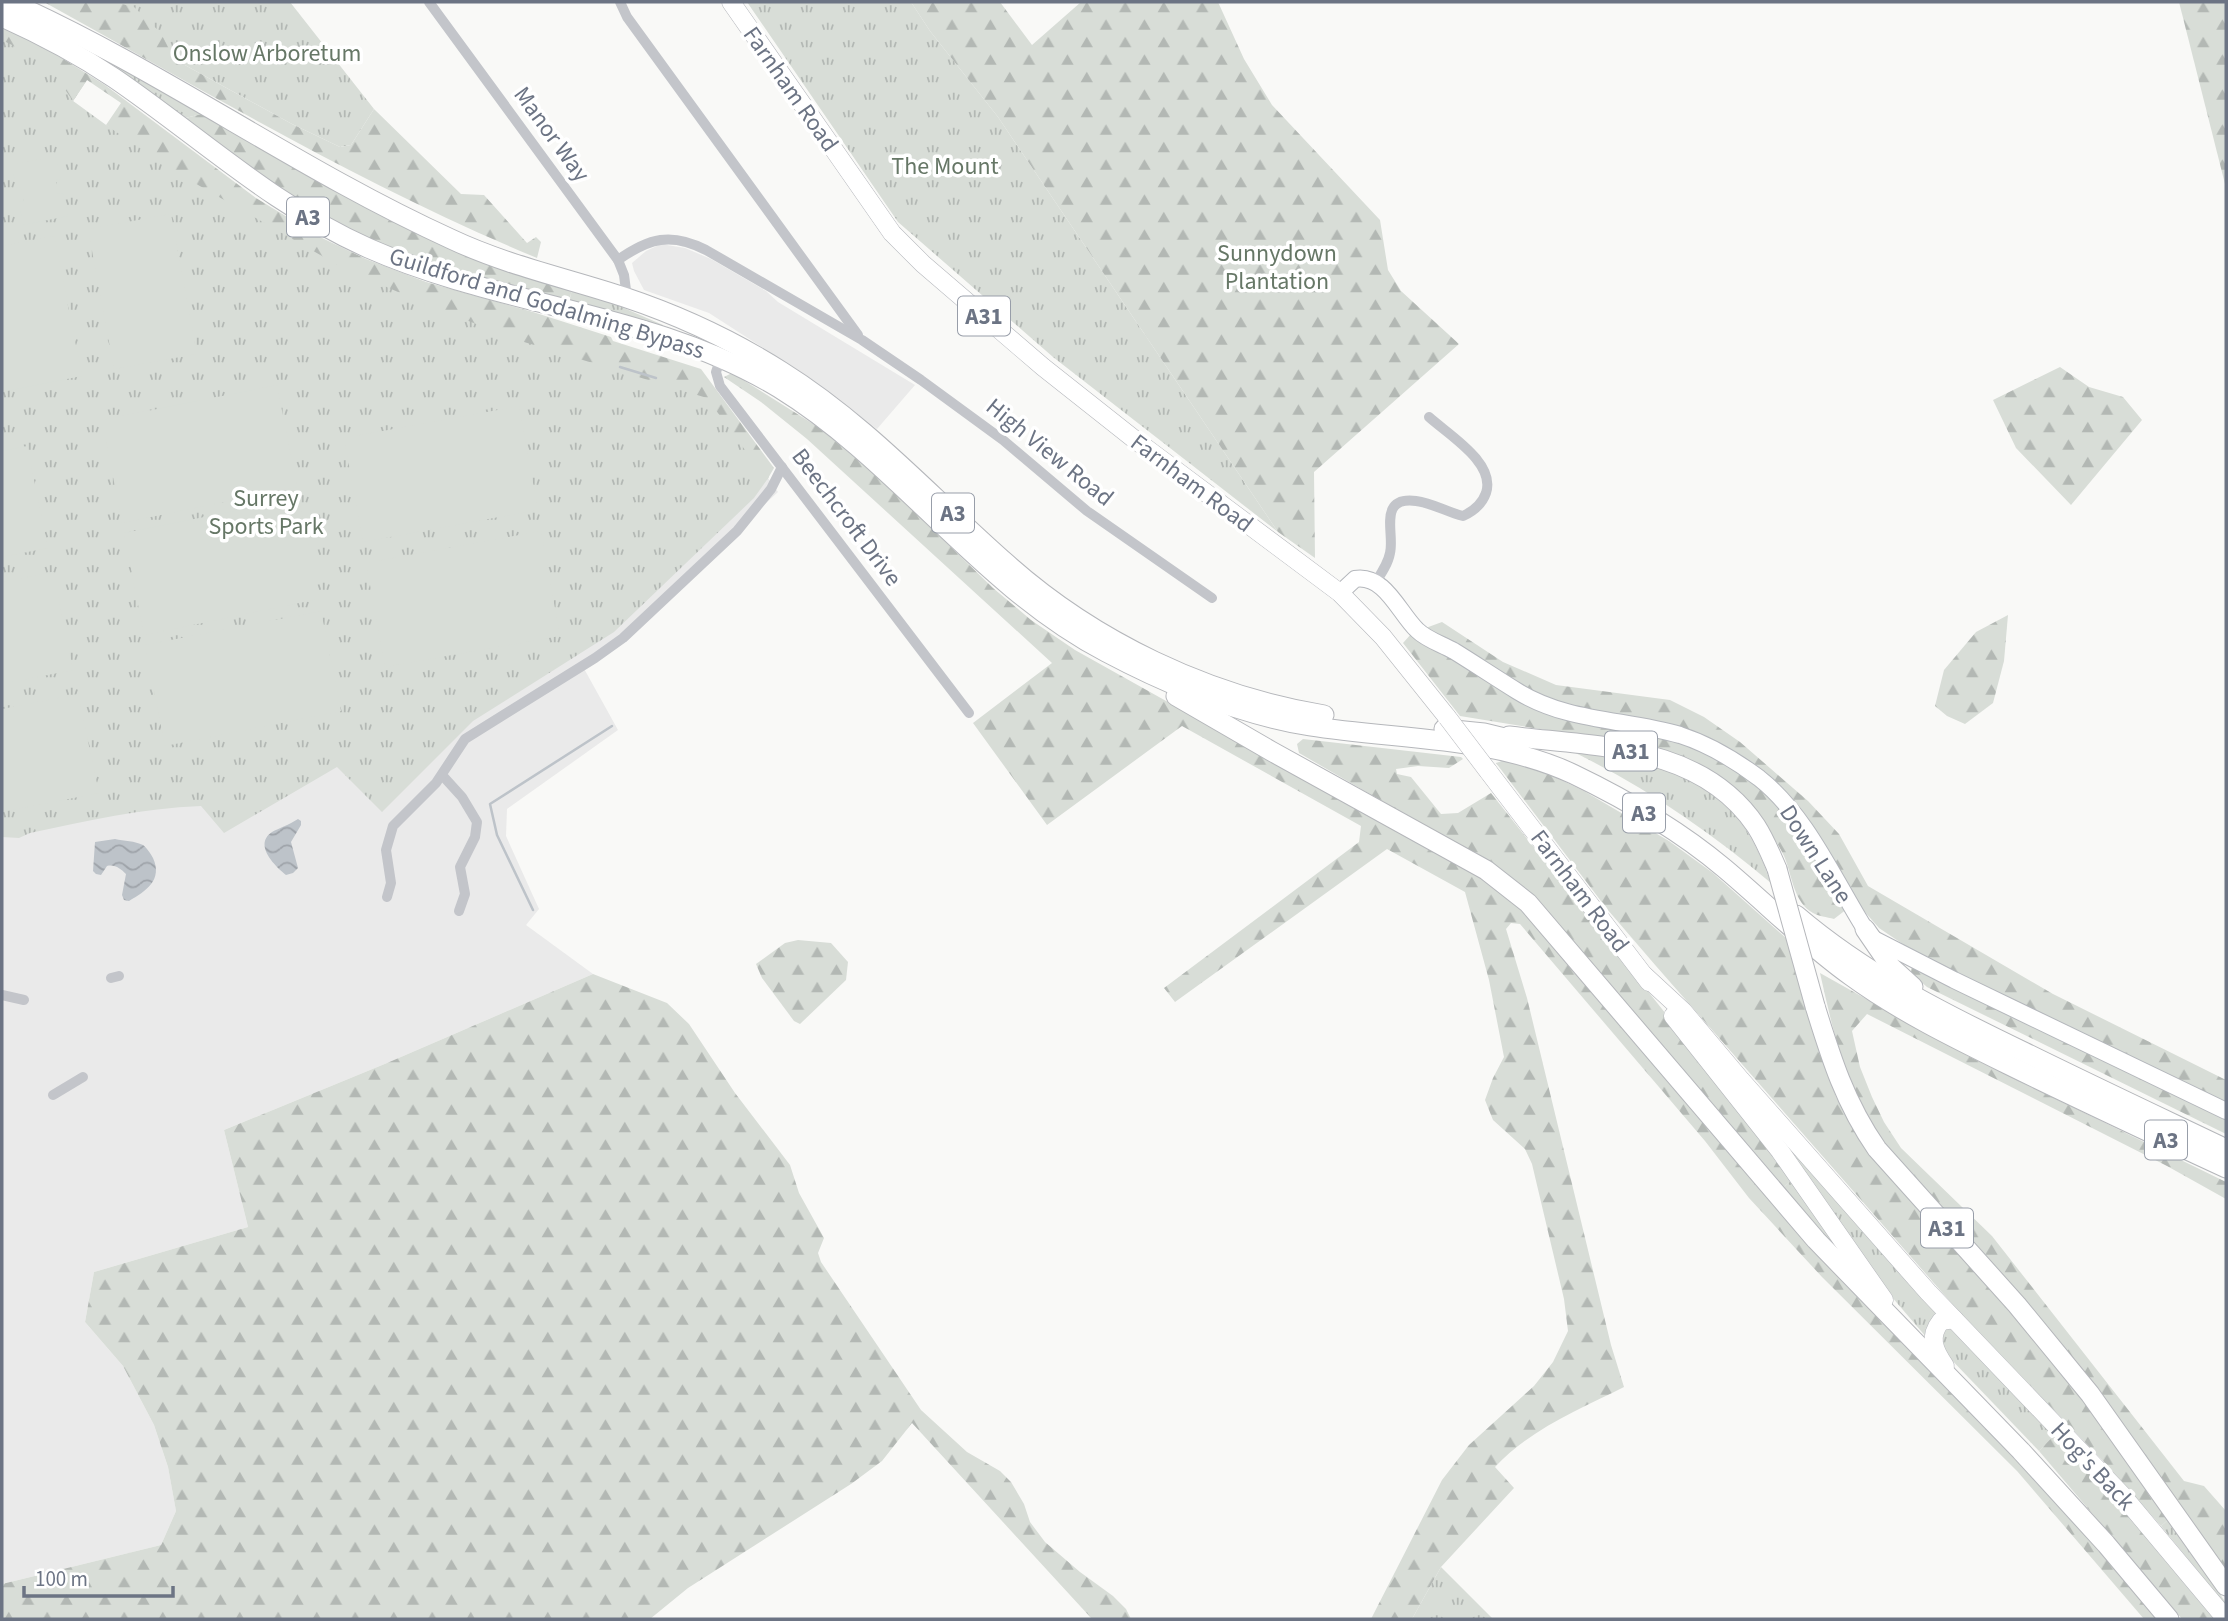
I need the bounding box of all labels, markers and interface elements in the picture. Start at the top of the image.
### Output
street label: Farnham Road [734,19,847,159]
park label: Onslow Arboretum [173,36,361,71]
street label: Manor Way [505,79,598,189]
park label: The Mount [891,149,999,184]
road number: A3 [287,198,329,236]
park label: Sunnydown Plantation [1217,236,1337,299]
street label: Guildford and Godalming Bypass [385,239,709,368]
road number: A31 [958,296,1010,336]
street label: High View Road [978,390,1121,515]
street label: Farnham Road [1123,426,1261,541]
street label: Beechcroft Drive [783,441,910,594]
park label: Surrey Sports Park [208,481,324,544]
road number: A3 [932,494,974,533]
road number: A31 [1605,732,1657,771]
road number: A3 [1623,793,1665,832]
street label: Down Lane [1770,798,1861,911]
street label: Farnham Road [1522,822,1637,960]
road number: A3 [2145,1120,2187,1160]
road number: A31 [1921,1208,1973,1247]
street label: Hog's Back [2042,1414,2143,1519]
scale bar [24,1554,173,1598]
text: 100 m [35,1564,88,1594]

